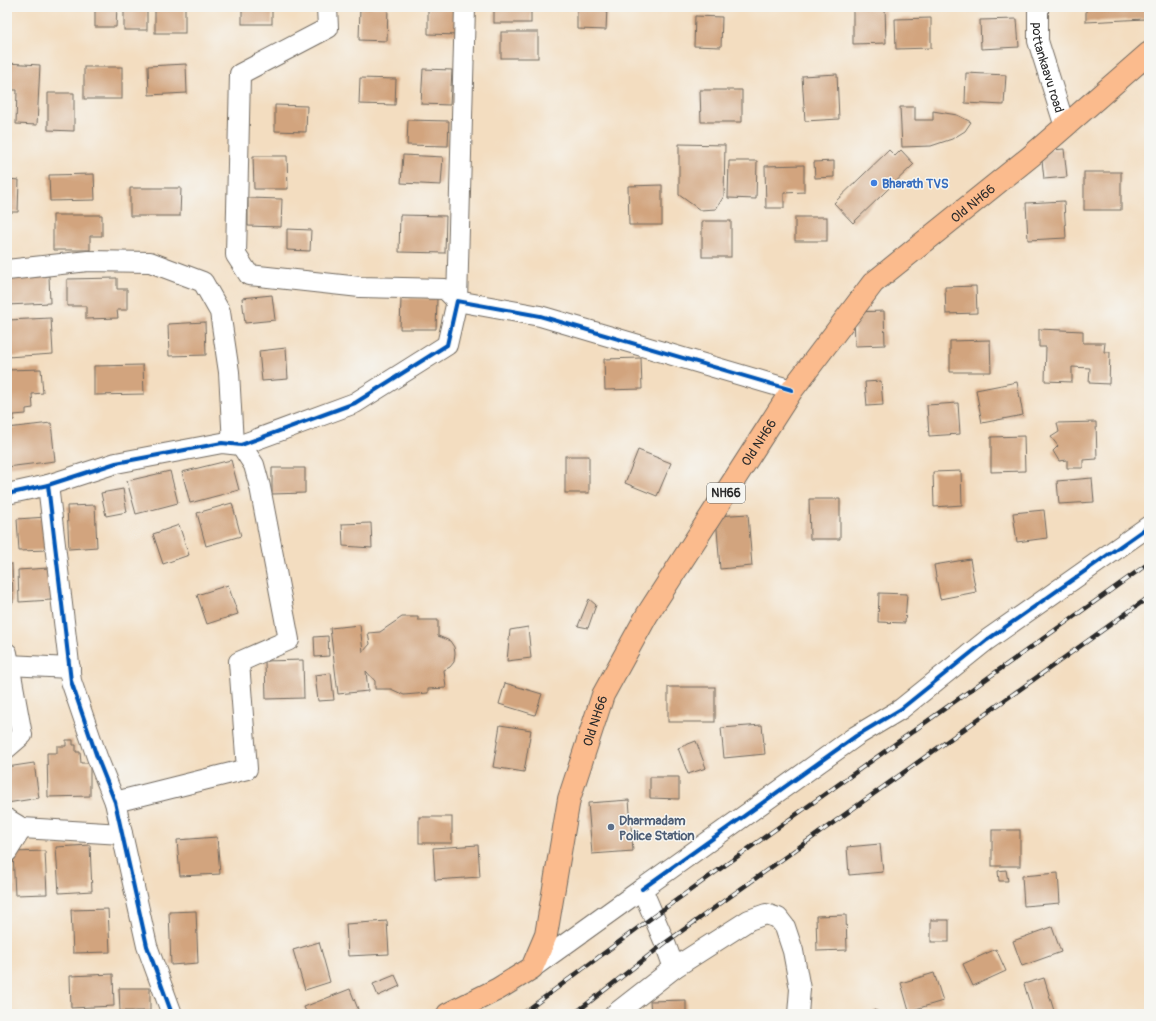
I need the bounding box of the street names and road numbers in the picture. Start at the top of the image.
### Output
street label: pottankaavu road [1029,22,1067,115]
street label: Old NH66 [948,181,999,227]
street label: Old NH66 [738,416,780,469]
road number: NH66 [707,483,745,503]
street label: Old NH66 [580,693,611,749]

